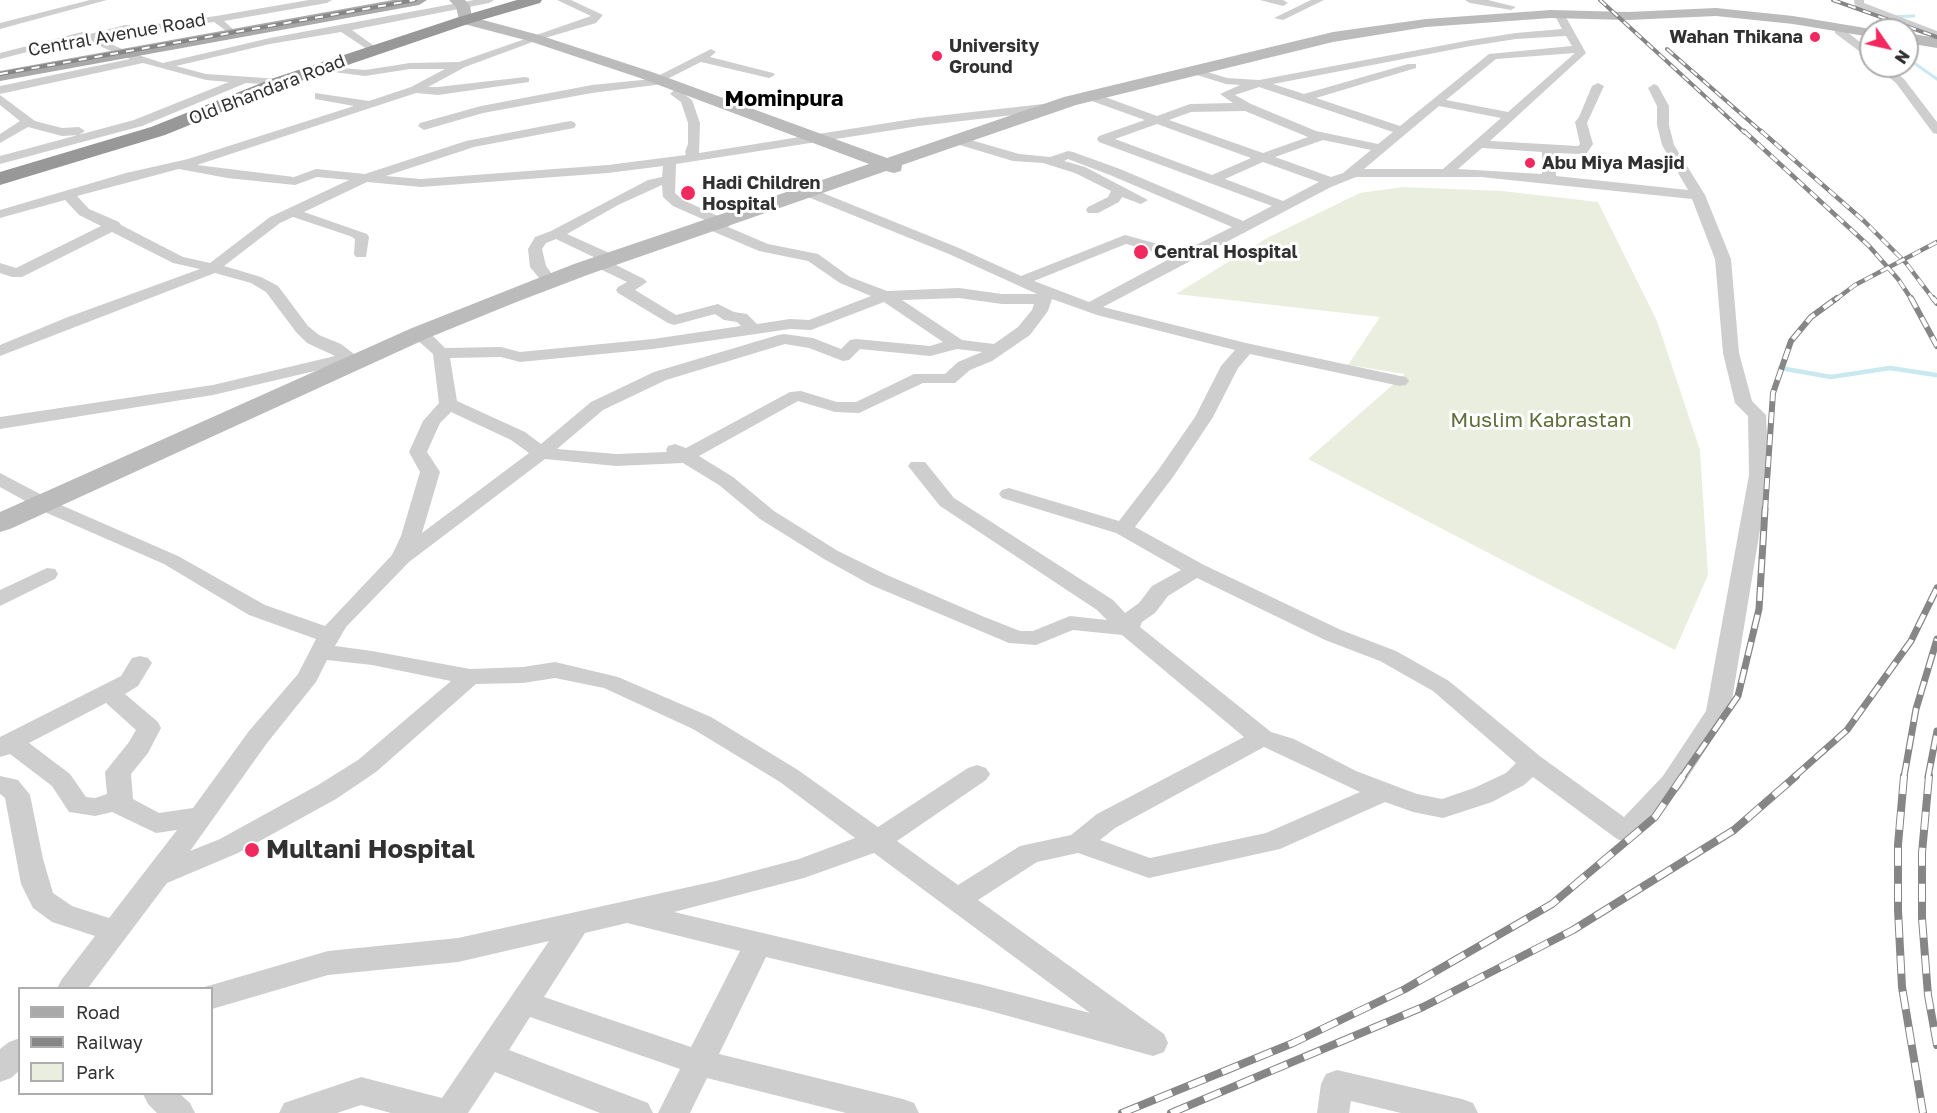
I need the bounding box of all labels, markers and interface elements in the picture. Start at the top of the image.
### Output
street label: Central Avenue Road [26,9,208,61]
north arrow [1859,18,1919,78]
place label: Wahan Thikana [1669,26,1803,48]
marker: Wahan Thikana [1808,30,1822,44]
place label: University Ground [949,35,1039,78]
text: N [1891,46,1914,68]
marker: University Ground [930,49,944,63]
street label: Old Bhandara Road [186,50,348,130]
district label: Mominpura [724,86,844,112]
place label: Abu Miya Masjid [1542,152,1685,174]
marker: Abu Miya Masjid [1523,156,1537,170]
place label: Hadi Children Hospital [702,172,820,214]
marker: Hadi Children Hospital [679,184,697,202]
place label: Central Hospital [1154,241,1297,263]
marker: Central Hospital [1132,243,1150,261]
park label: Muslim Kabrastan [1450,407,1632,433]
place label: Multani Hospital [266,834,475,866]
marker: Multani Hospital [243,841,261,859]
legend [18,987,213,1095]
text: Road [76,1001,120,1023]
text: Railway [76,1031,143,1053]
text: Park [76,1061,115,1083]

